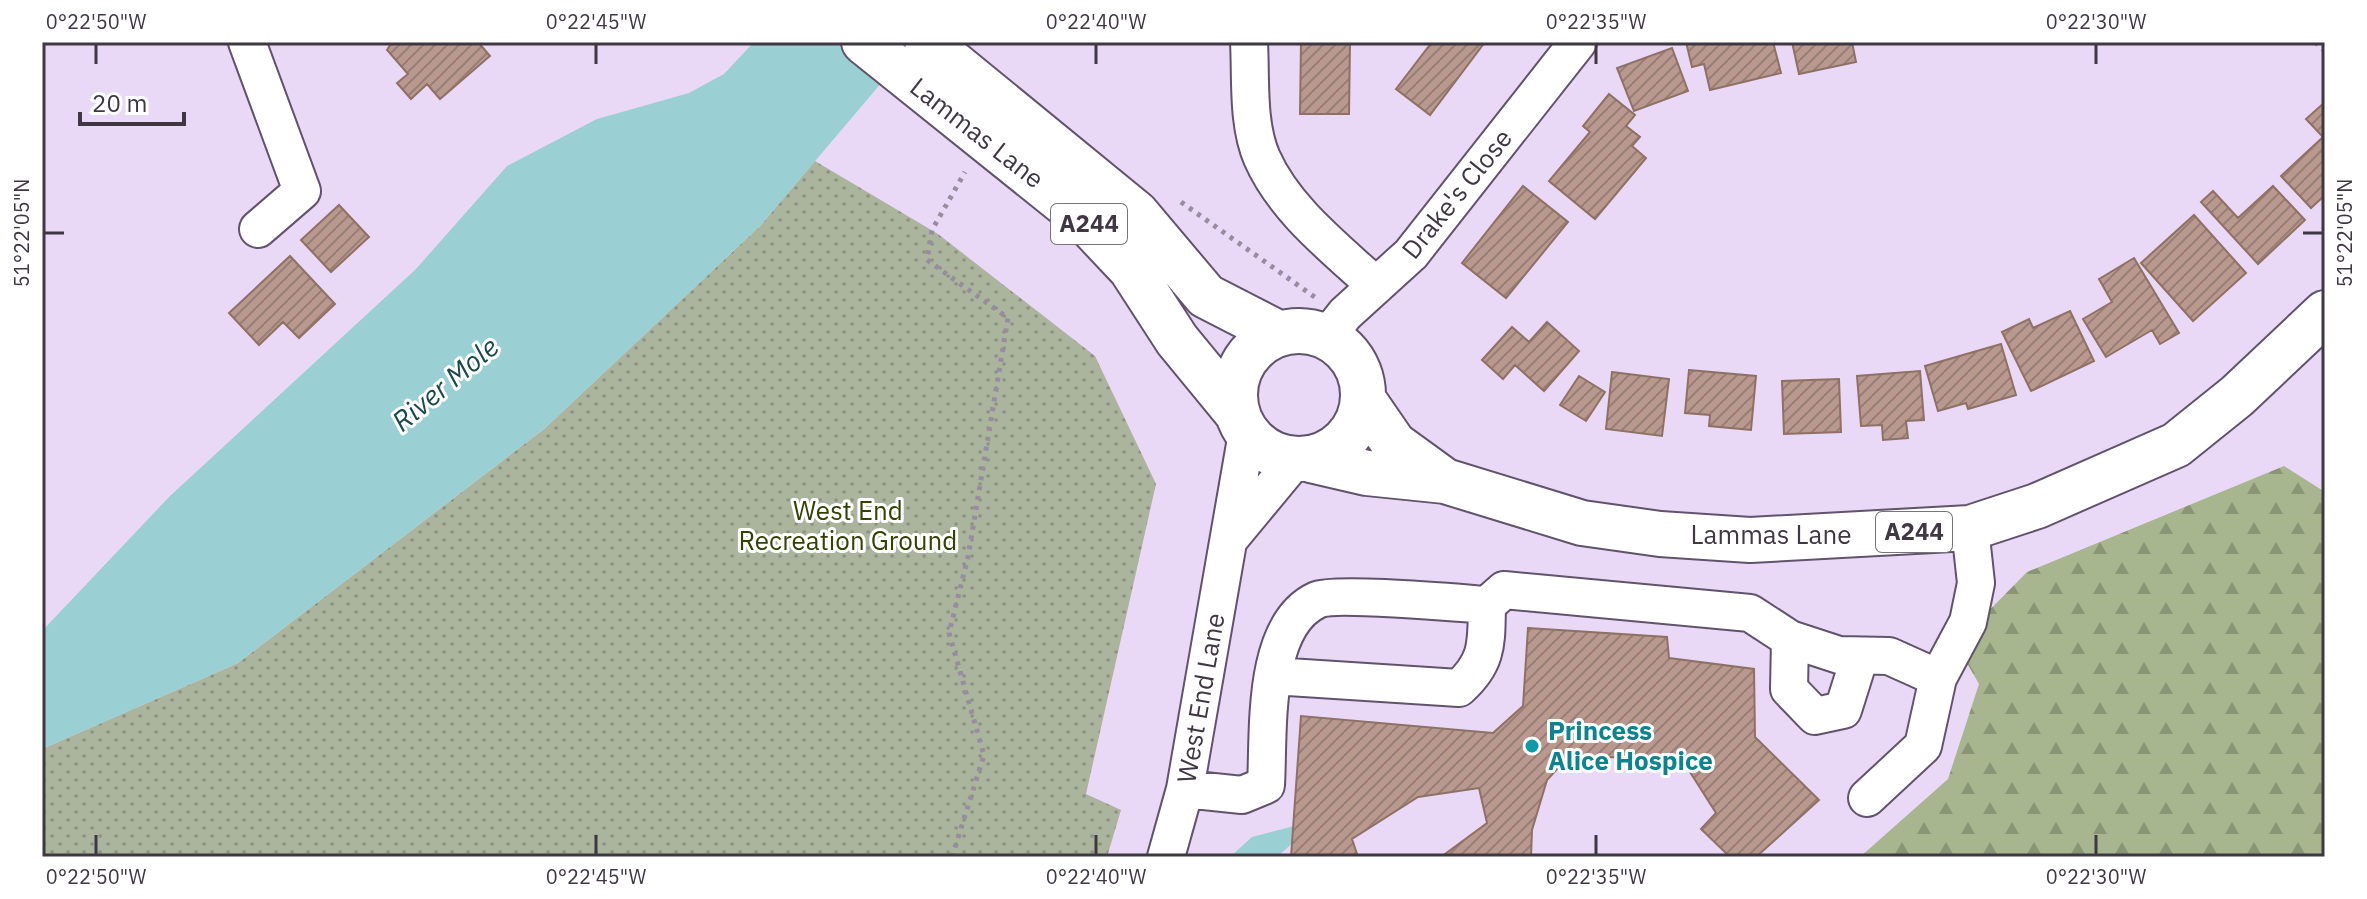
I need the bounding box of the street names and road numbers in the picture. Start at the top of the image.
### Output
street label: Lammas Lane [904,69,1051,195]
street label: Drake's Close [1393,121,1519,265]
road number: A244 [1051,204,1127,244]
road number: A244 [1876,512,1952,552]
street label: Lammas Lane [1691,517,1851,551]
street label: West End Lane [1168,610,1232,785]

